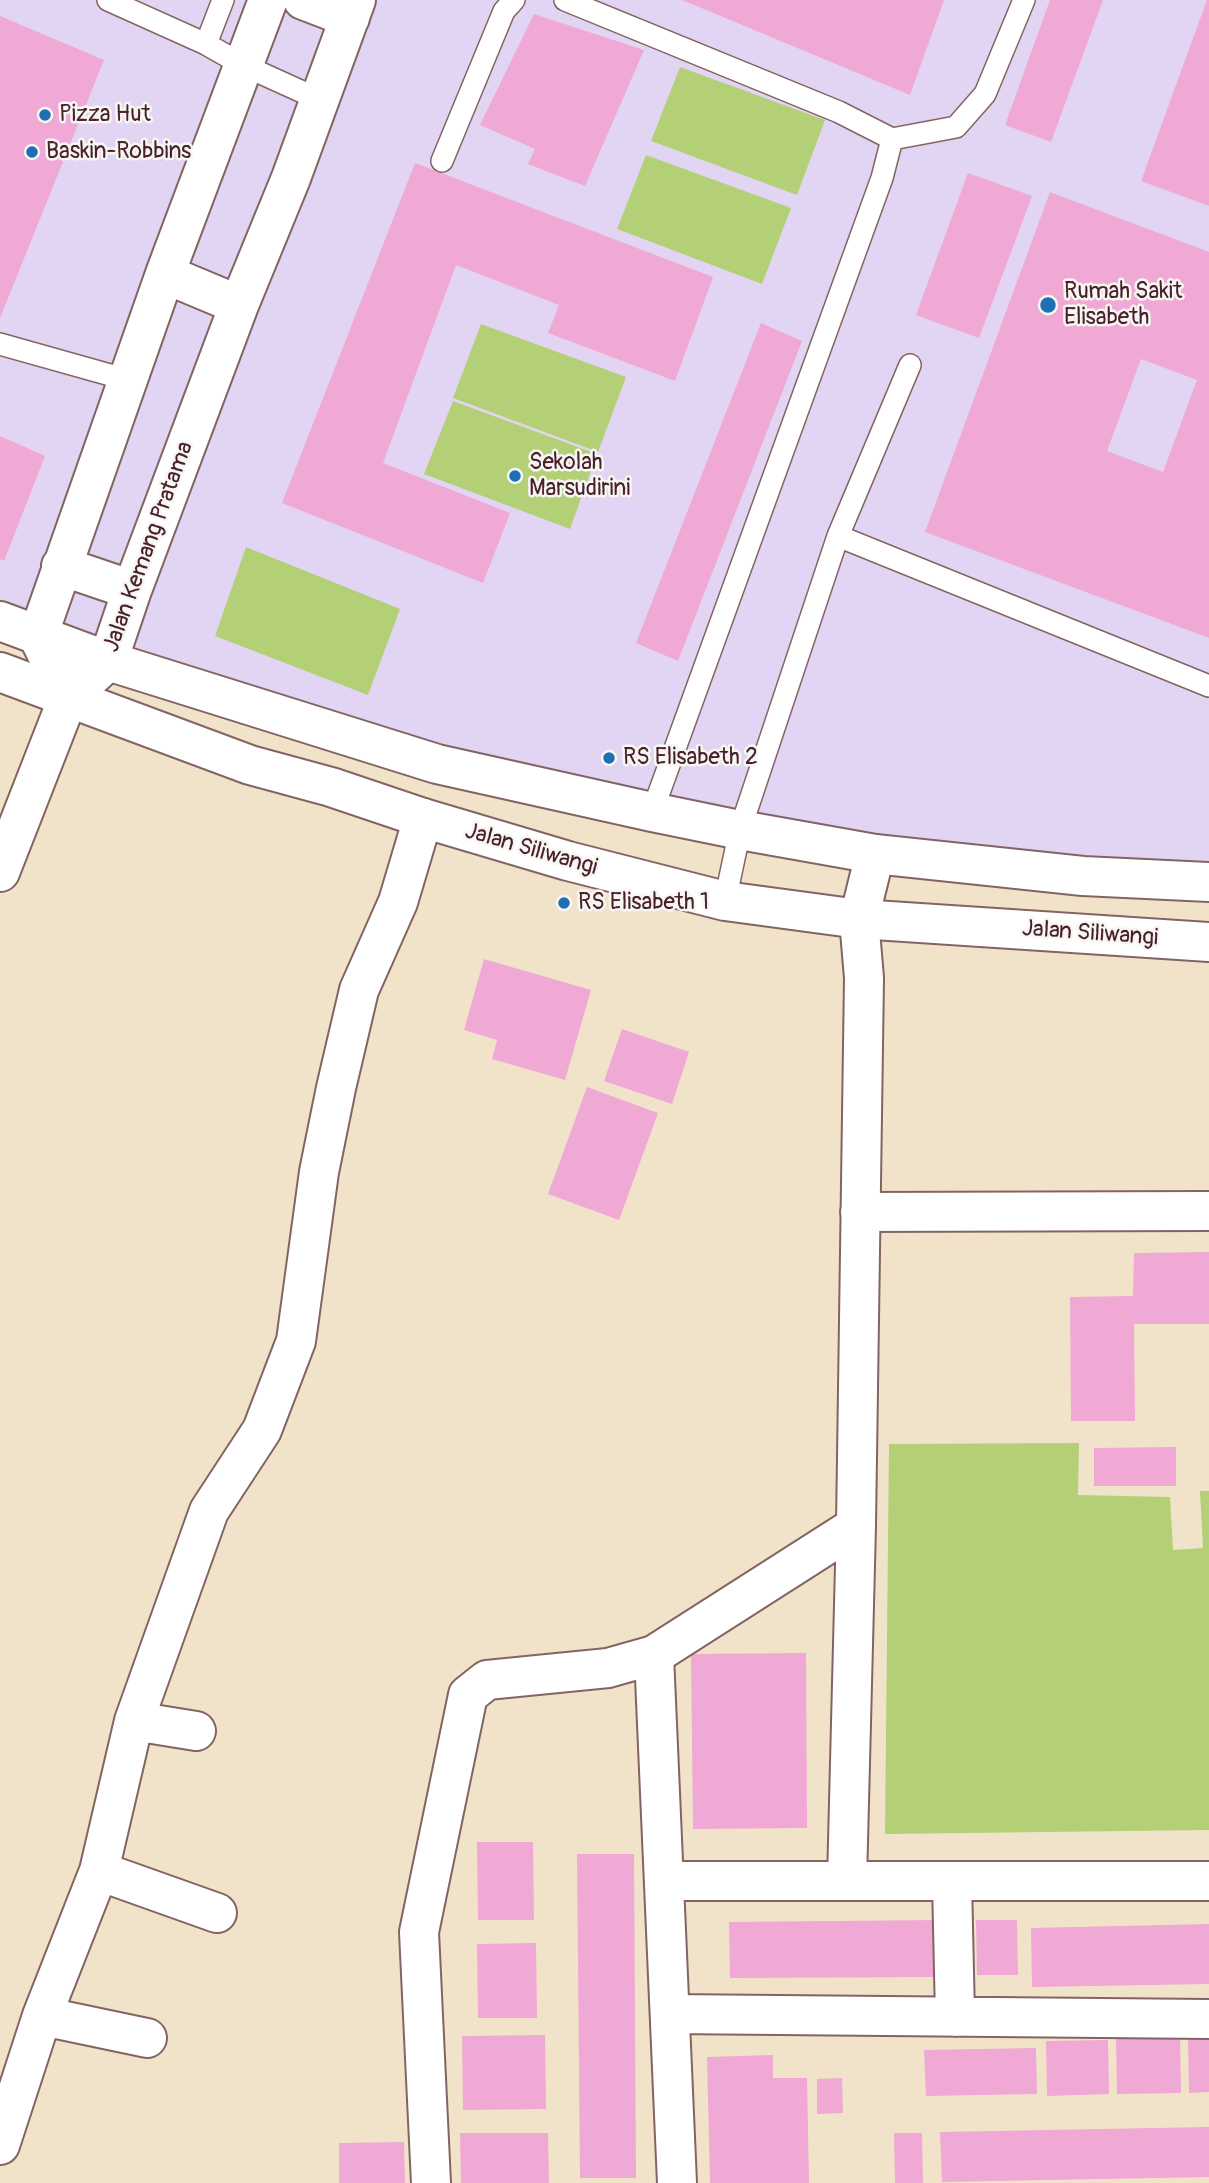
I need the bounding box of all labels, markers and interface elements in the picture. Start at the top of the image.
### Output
place label: Pizza Hut [59,101,151,129]
marker: Pizza Hut [37,107,53,123]
place label: Baskin-Robbins [46,138,191,166]
marker: Baskin-Robbins [24,144,40,160]
place label: Rumah Sakit Elisabeth [1064,278,1182,332]
marker: Rumah Sakit Elisabeth [1038,295,1058,315]
street label: Jalan Kemang Pratama [98,438,200,656]
place label: Sekolah Marsudirini [529,449,630,503]
marker: Sekolah Marsudirini [507,468,523,484]
place label: RS Elisabeth 2 [623,744,758,772]
marker: RS Elisabeth 2 [601,750,617,766]
street label: Jalan Siliwangi [462,818,600,882]
place label: RS Elisabeth 1 [578,889,709,917]
marker: RS Elisabeth 1 [556,895,572,911]
street label: Jalan Siliwangi [1021,915,1159,953]

